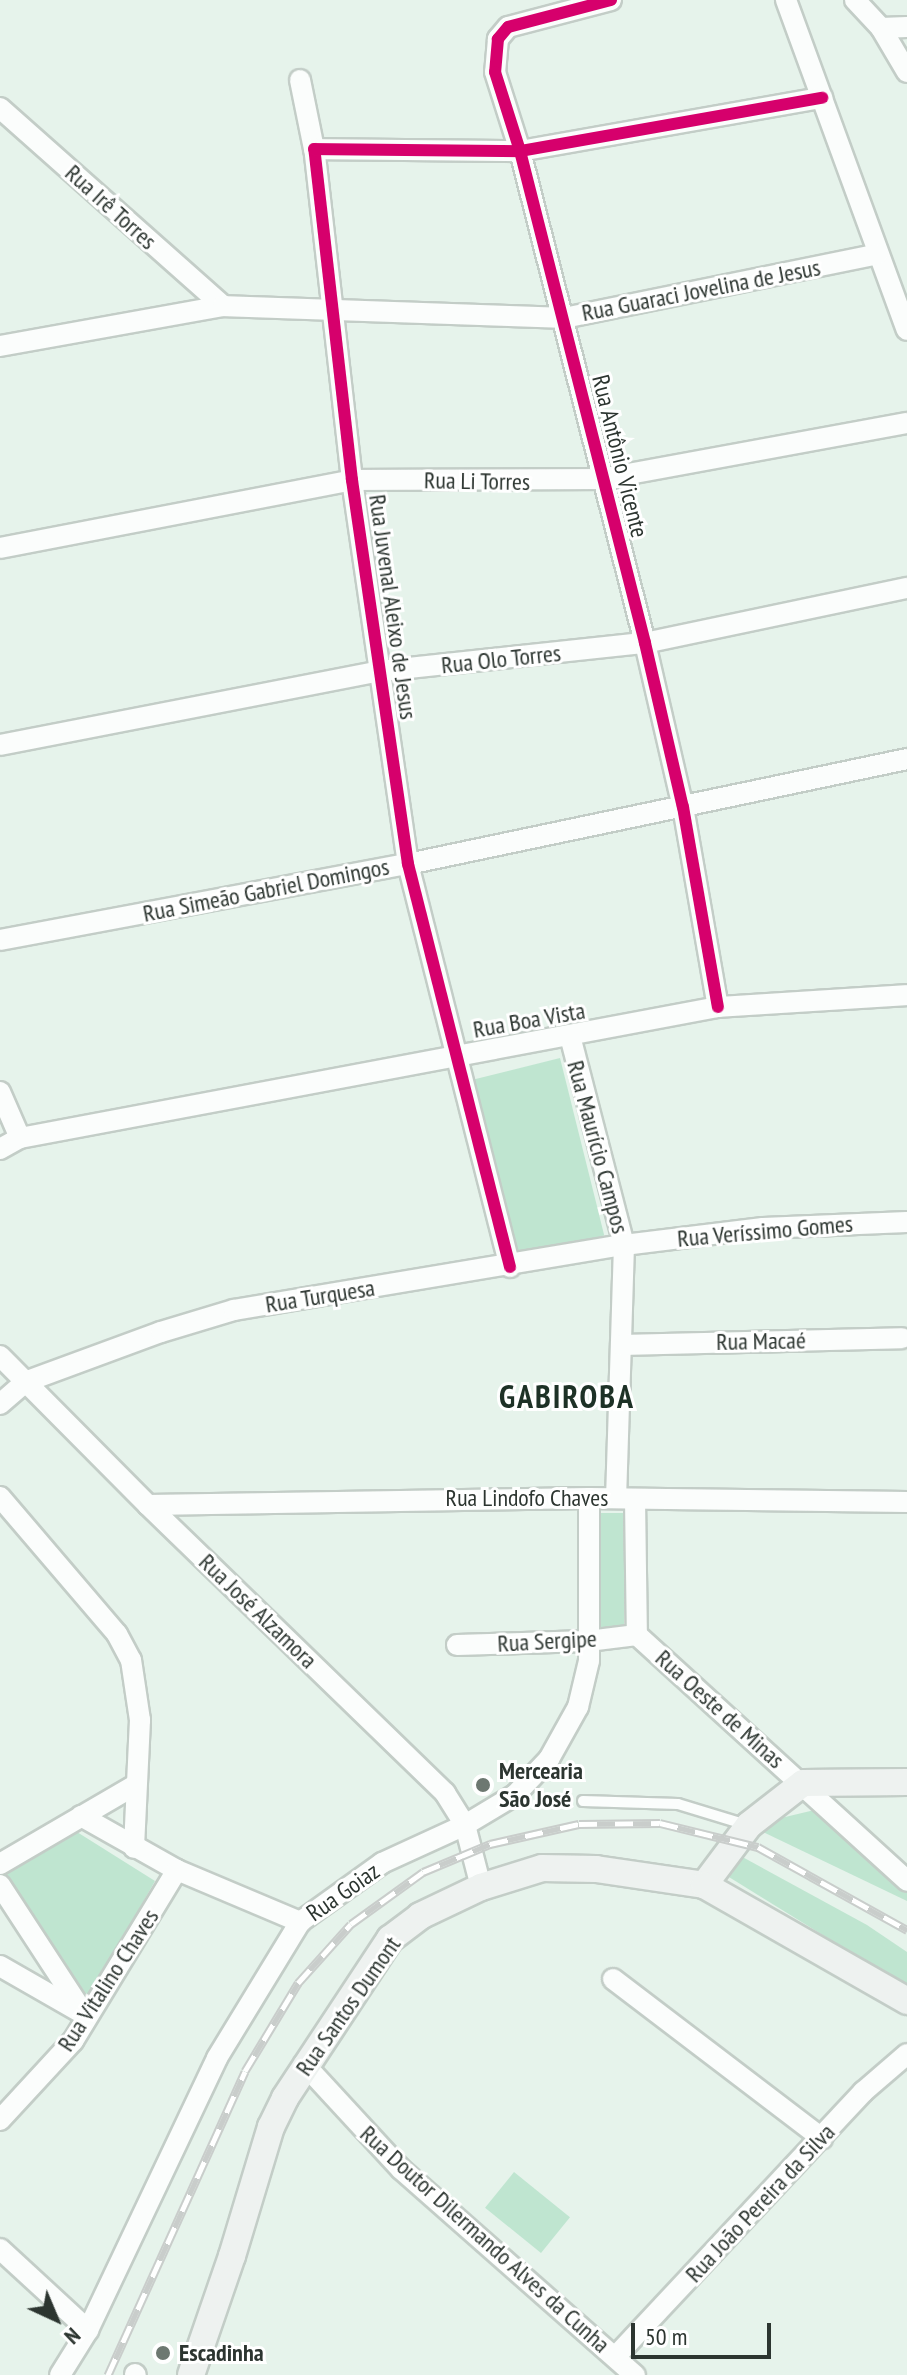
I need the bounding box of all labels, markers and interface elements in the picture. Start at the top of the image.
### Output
street label: Rua Irê Torres [59,158,163,256]
street label: Rua Guaraci Jovelina de Jesus [579,253,823,327]
street label: Rua Antônio Vicente [586,371,654,541]
street label: Rua Li Torres [423,466,531,496]
street label: Rua Juvenal Aleixo de Jesus [363,492,423,722]
street label: Rua Olo Torres [440,638,562,680]
street label: Rua Simeão Gabriel Domingos [141,852,391,928]
street label: Rua Boa Vista [471,996,587,1044]
street label: Rua Maurício Campos [561,1057,635,1237]
street label: Rua Veríssimo Gomes [676,1209,854,1253]
street label: Rua Turquesa [263,1273,377,1319]
street label: Rua Macaé [716,1326,806,1356]
district label: GABIROBA [499,1377,635,1415]
street label: Rua Lindofo Chaves [446,1484,608,1512]
street label: Rua José Alzamora [193,1547,323,1675]
street label: Rua Sergipe [497,1624,597,1658]
street label: Rua Oeste de Minas [650,1644,790,1774]
place label: Mercearia São José [499,1757,583,1813]
marker: Mercearia São José [474,1776,492,1794]
street label: Rua Goiaz [301,1857,385,1927]
street label: Rua Vitalino Chaves [51,1903,165,2057]
street label: Rua Santos Dumont [289,1931,407,2081]
street label: Rua João Pereira da Silva [679,2118,841,2288]
street label: Rua Doutor Dilermando Alves da Cunha [354,2119,616,2359]
north arrow [16,2279,96,2359]
scale bar [635,2307,775,2357]
text: 50 m [645,2321,687,2352]
text: N [59,2322,87,2350]
place label: Escadinha [179,2339,264,2367]
marker: Escadinha [154,2344,172,2362]

